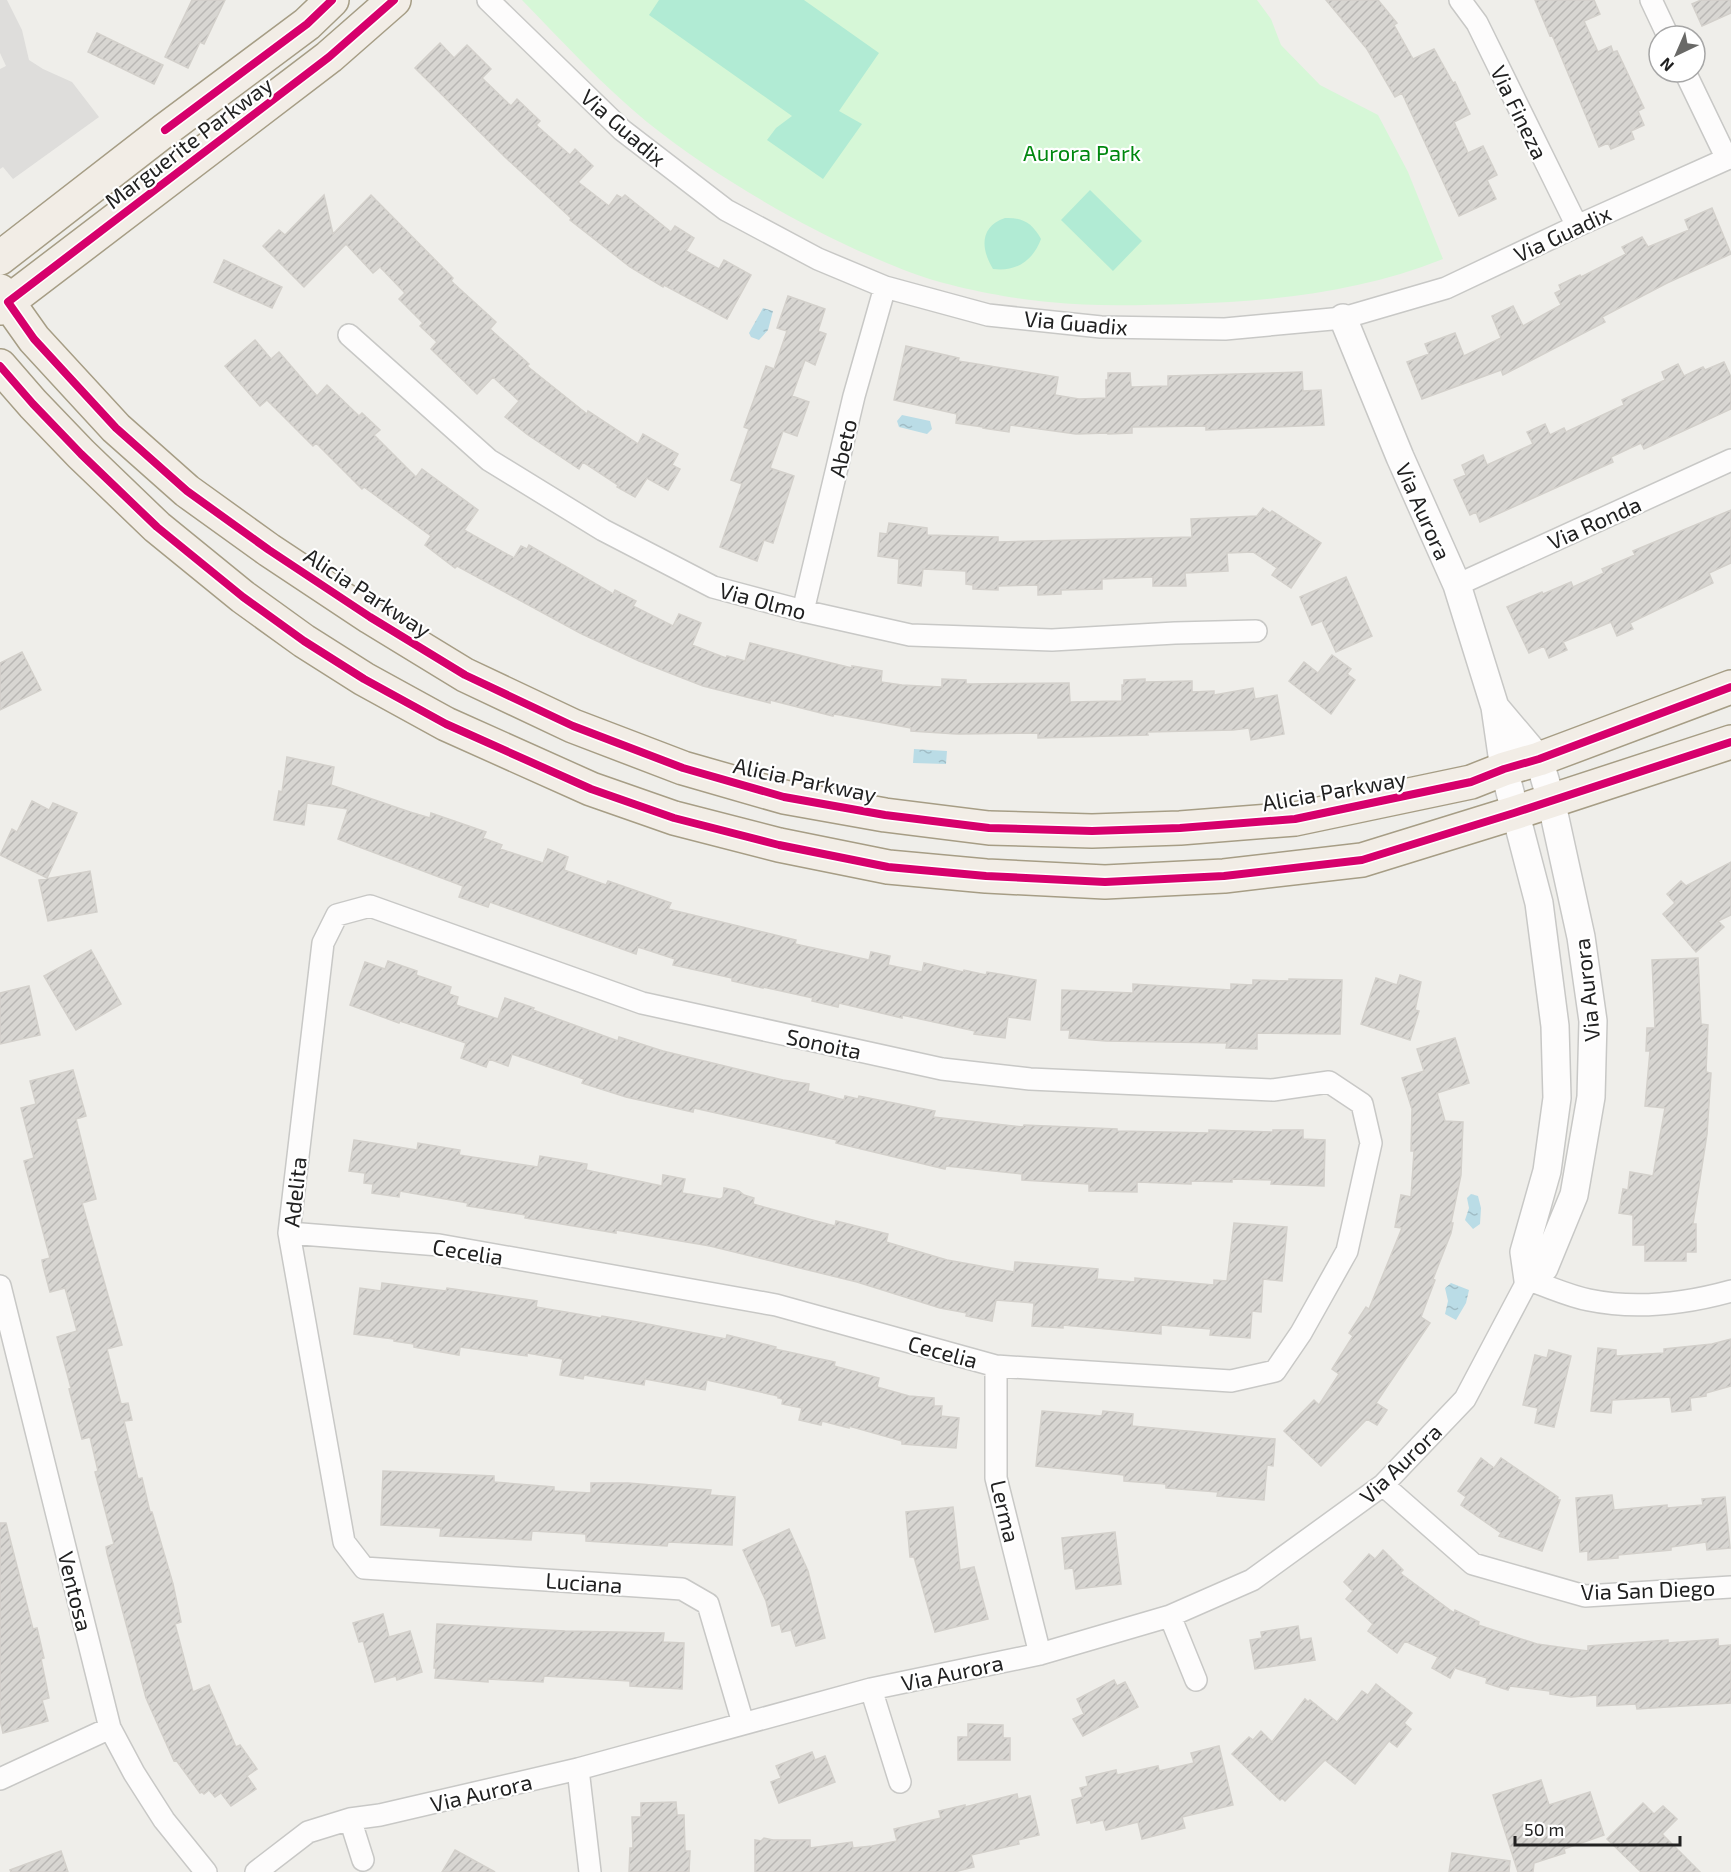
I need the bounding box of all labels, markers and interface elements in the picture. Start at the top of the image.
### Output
north arrow [1647,24,1707,84]
text: N [1655,54,1677,76]
street label: Via Fineza [1486,61,1554,163]
street label: Marguerite Parkway [99,70,277,213]
street label: Via Guadix [576,83,672,171]
park label: Aurora Park [1023,139,1141,165]
street label: Via Guadix [1509,199,1615,267]
street label: Via Guadix [1023,305,1129,340]
street label: Abeto [823,416,861,480]
street label: Via Aurora [1391,458,1457,564]
street label: Via Ronda [1543,490,1645,554]
street label: Alicia Parkway [300,541,436,643]
street label: Via Olmo [717,576,809,624]
street label: Alicia Parkway [731,751,879,807]
street label: Alicia Parkway [1260,764,1408,815]
street label: Via Aurora [1568,937,1604,1043]
street label: Sonoita [784,1022,864,1064]
street label: Adelita [277,1156,311,1228]
street label: Cecelia [431,1233,505,1269]
street label: Cecelia [905,1329,981,1373]
street label: Via Aurora [1354,1418,1446,1508]
street label: Lerma [986,1477,1026,1545]
street label: Ventosa [54,1548,98,1634]
street label: Luciana [545,1566,623,1598]
street label: Via San Diego [1580,1574,1716,1604]
street label: Via Aurora [899,1649,1005,1695]
street label: Via Aurora [428,1768,534,1816]
scale bar [1515,1809,1680,1847]
text: 50 m [1524,1818,1564,1840]

